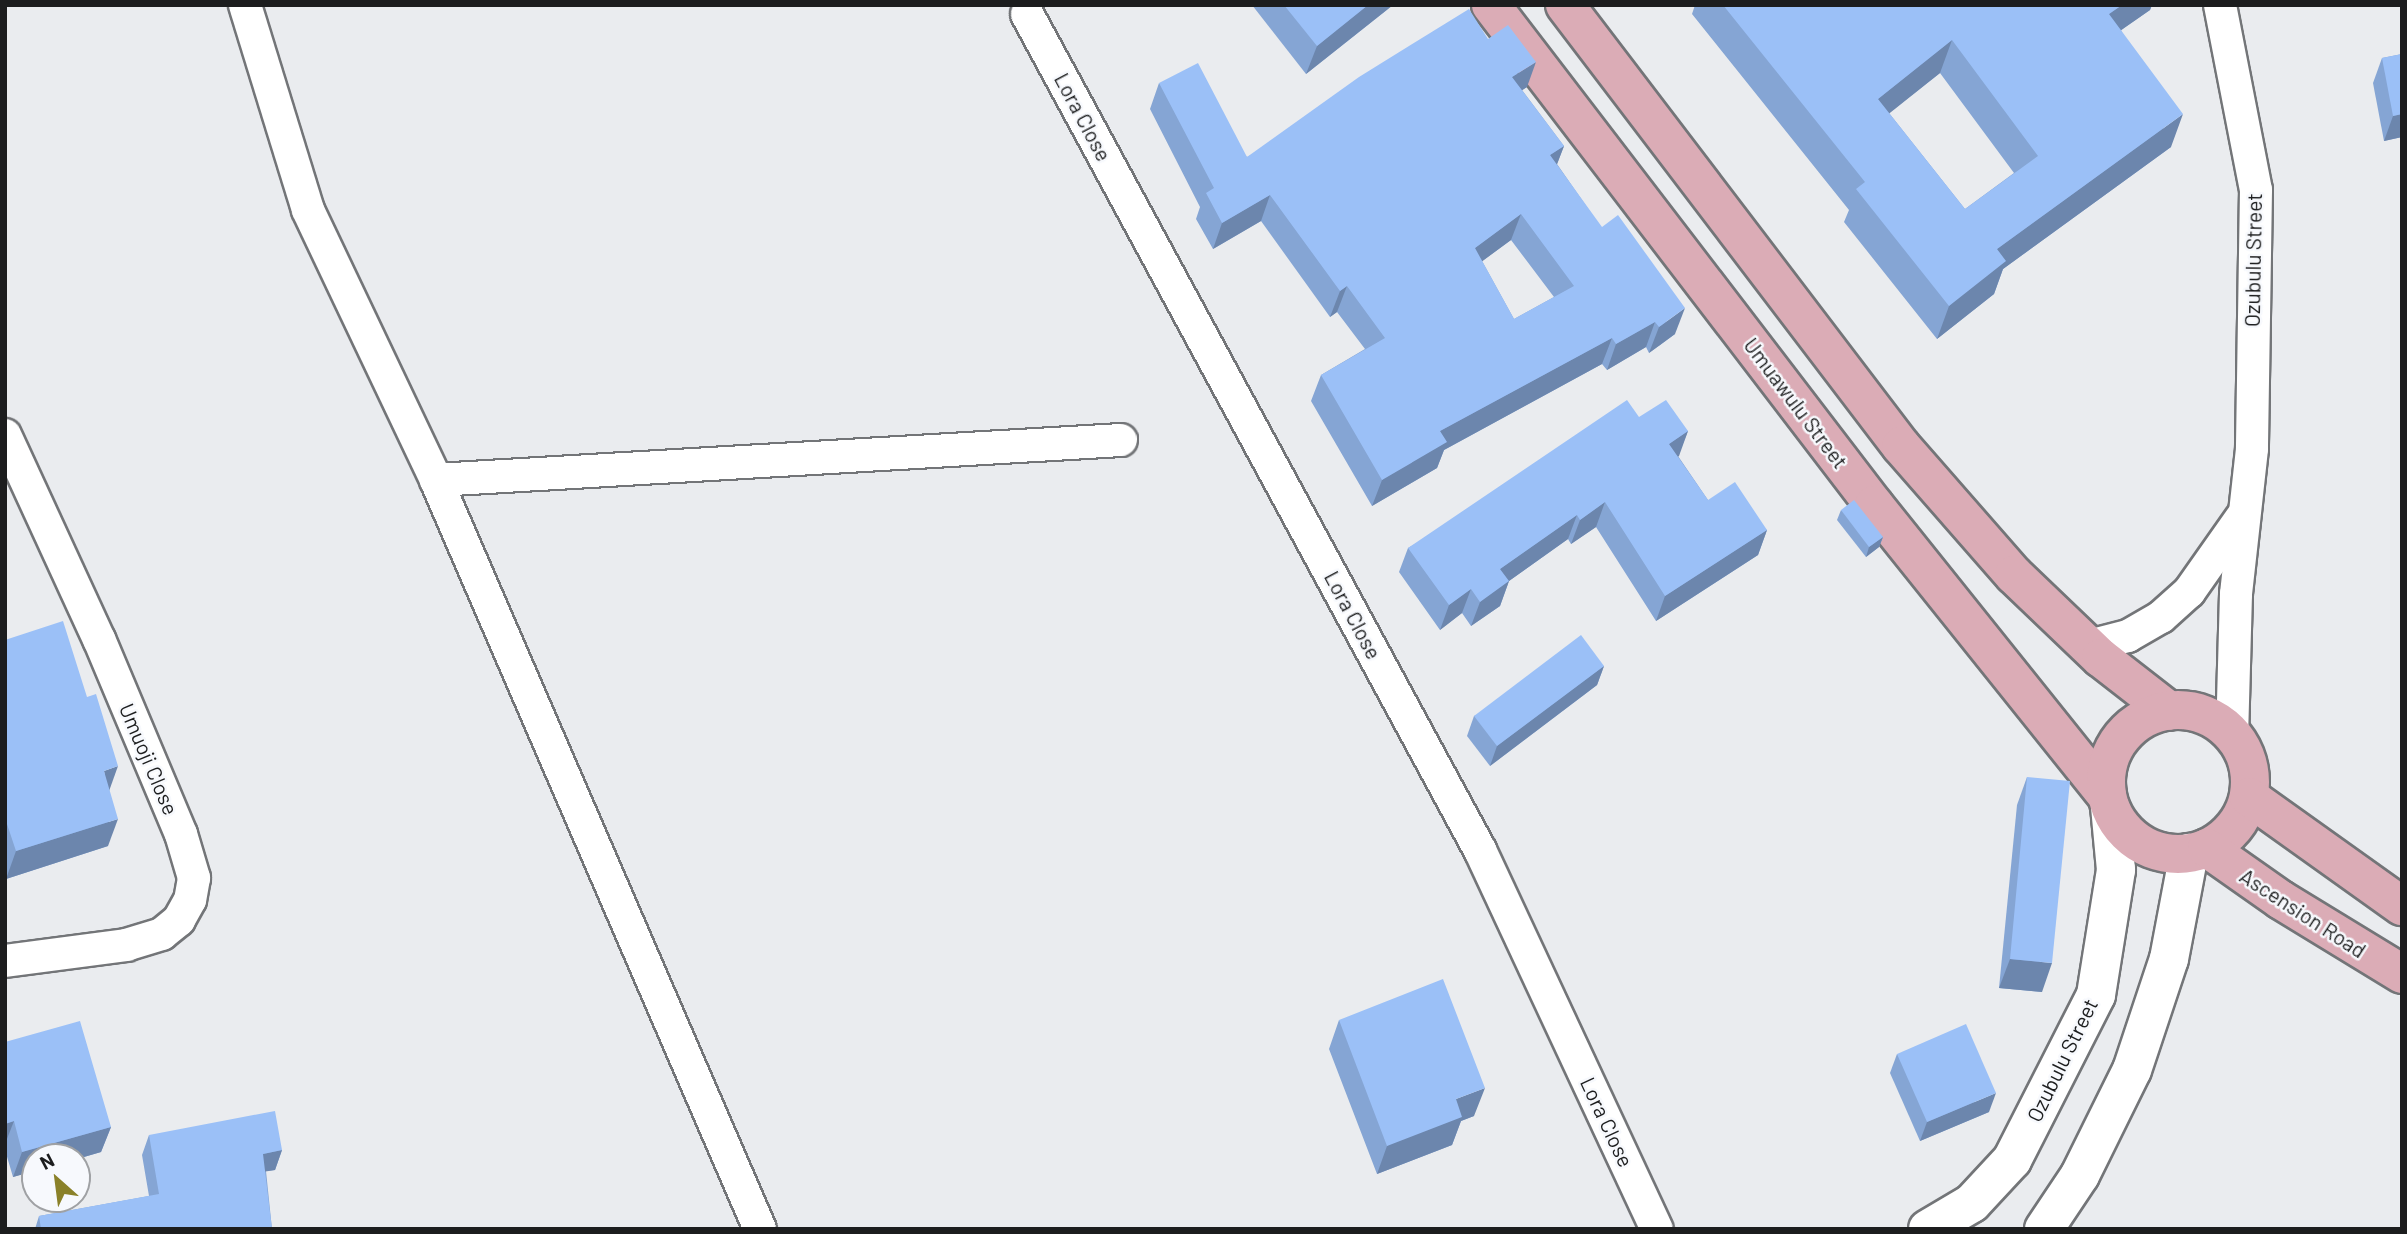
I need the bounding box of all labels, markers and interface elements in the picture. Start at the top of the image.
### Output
street label: Lora Close [1049,69,1117,165]
street label: Ozubulu Street [2239,193,2267,327]
street label: Umuawulu Street [1739,333,1853,473]
street label: Lora Close [1319,567,1387,663]
street label: Umuoji Close [114,699,184,819]
street label: Ascension Road [2235,863,2371,963]
street label: Ozubulu Street [2021,994,2103,1126]
street label: Lora Close [1575,1073,1639,1171]
north arrow [21,1143,91,1213]
text: N [36,1148,58,1174]

